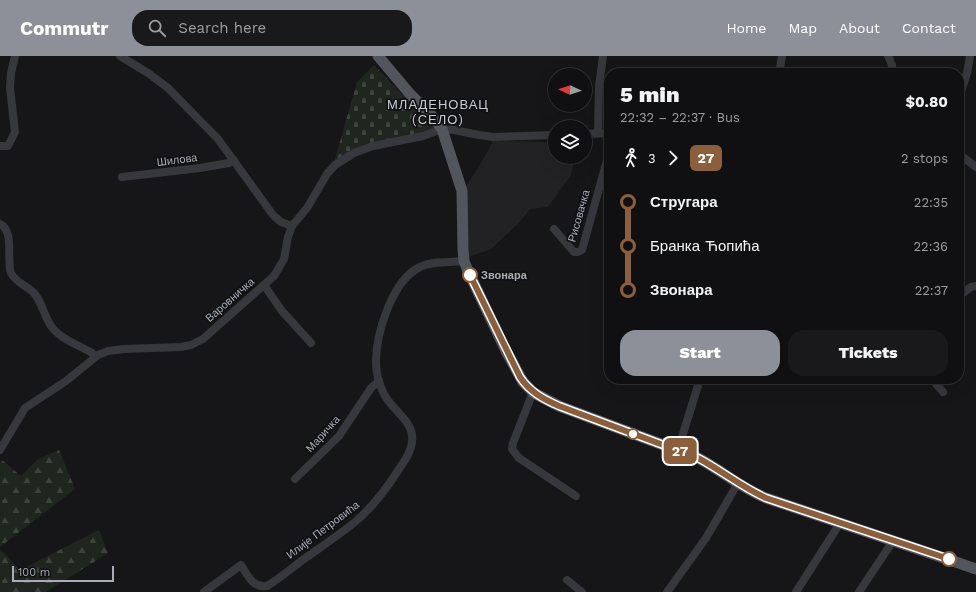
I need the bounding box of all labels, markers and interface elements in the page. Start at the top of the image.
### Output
search box [132,10,412,46]
text: Commutr [20,17,108,40]
icon: search [146,17,168,39]
text: Search here [178,19,266,37]
text: Home [726,20,766,36]
text: Map [788,20,817,36]
text: About [839,20,880,36]
text: Contact [902,20,956,36]
north arrow [548,68,592,112]
map controls [548,68,592,164]
text: 5 min [620,82,680,107]
text: $0.80 [905,93,948,111]
district label: МЛАДЕНОВАЦ (СЕЛО) [387,97,489,127]
text: 22:32 – 22:37 · Bus [620,110,740,125]
button: layers [548,120,592,164]
icon: walk [620,147,642,169]
icon: forward [662,147,684,169]
text: 27 [698,150,714,166]
street label: Шилова [156,151,199,169]
text: 3 [648,151,656,166]
text: 2 stops [901,151,948,166]
street label: Рисовачка [565,188,593,244]
text: Стругара [650,193,718,211]
text: 22:35 [914,195,948,210]
text: Бранка Ћопића [650,237,760,255]
text: 22:36 [914,239,948,254]
marker: Звонара [462,267,478,283]
place label: Звонара [481,269,528,282]
street label: Варовничка [203,275,258,325]
text: Звонара [650,281,713,299]
text: 22:37 [915,283,948,298]
button: Start [620,330,780,376]
button: Tickets [788,330,948,376]
street label: Маричка [303,412,343,455]
unlabelled marker [627,428,639,440]
line badge: 27 [662,438,698,464]
text: 27 [672,443,688,459]
street label: Илије Петровића [284,498,363,562]
unlabelled marker [941,551,957,567]
scale bar [12,564,114,583]
text: 100 m [18,566,50,579]

